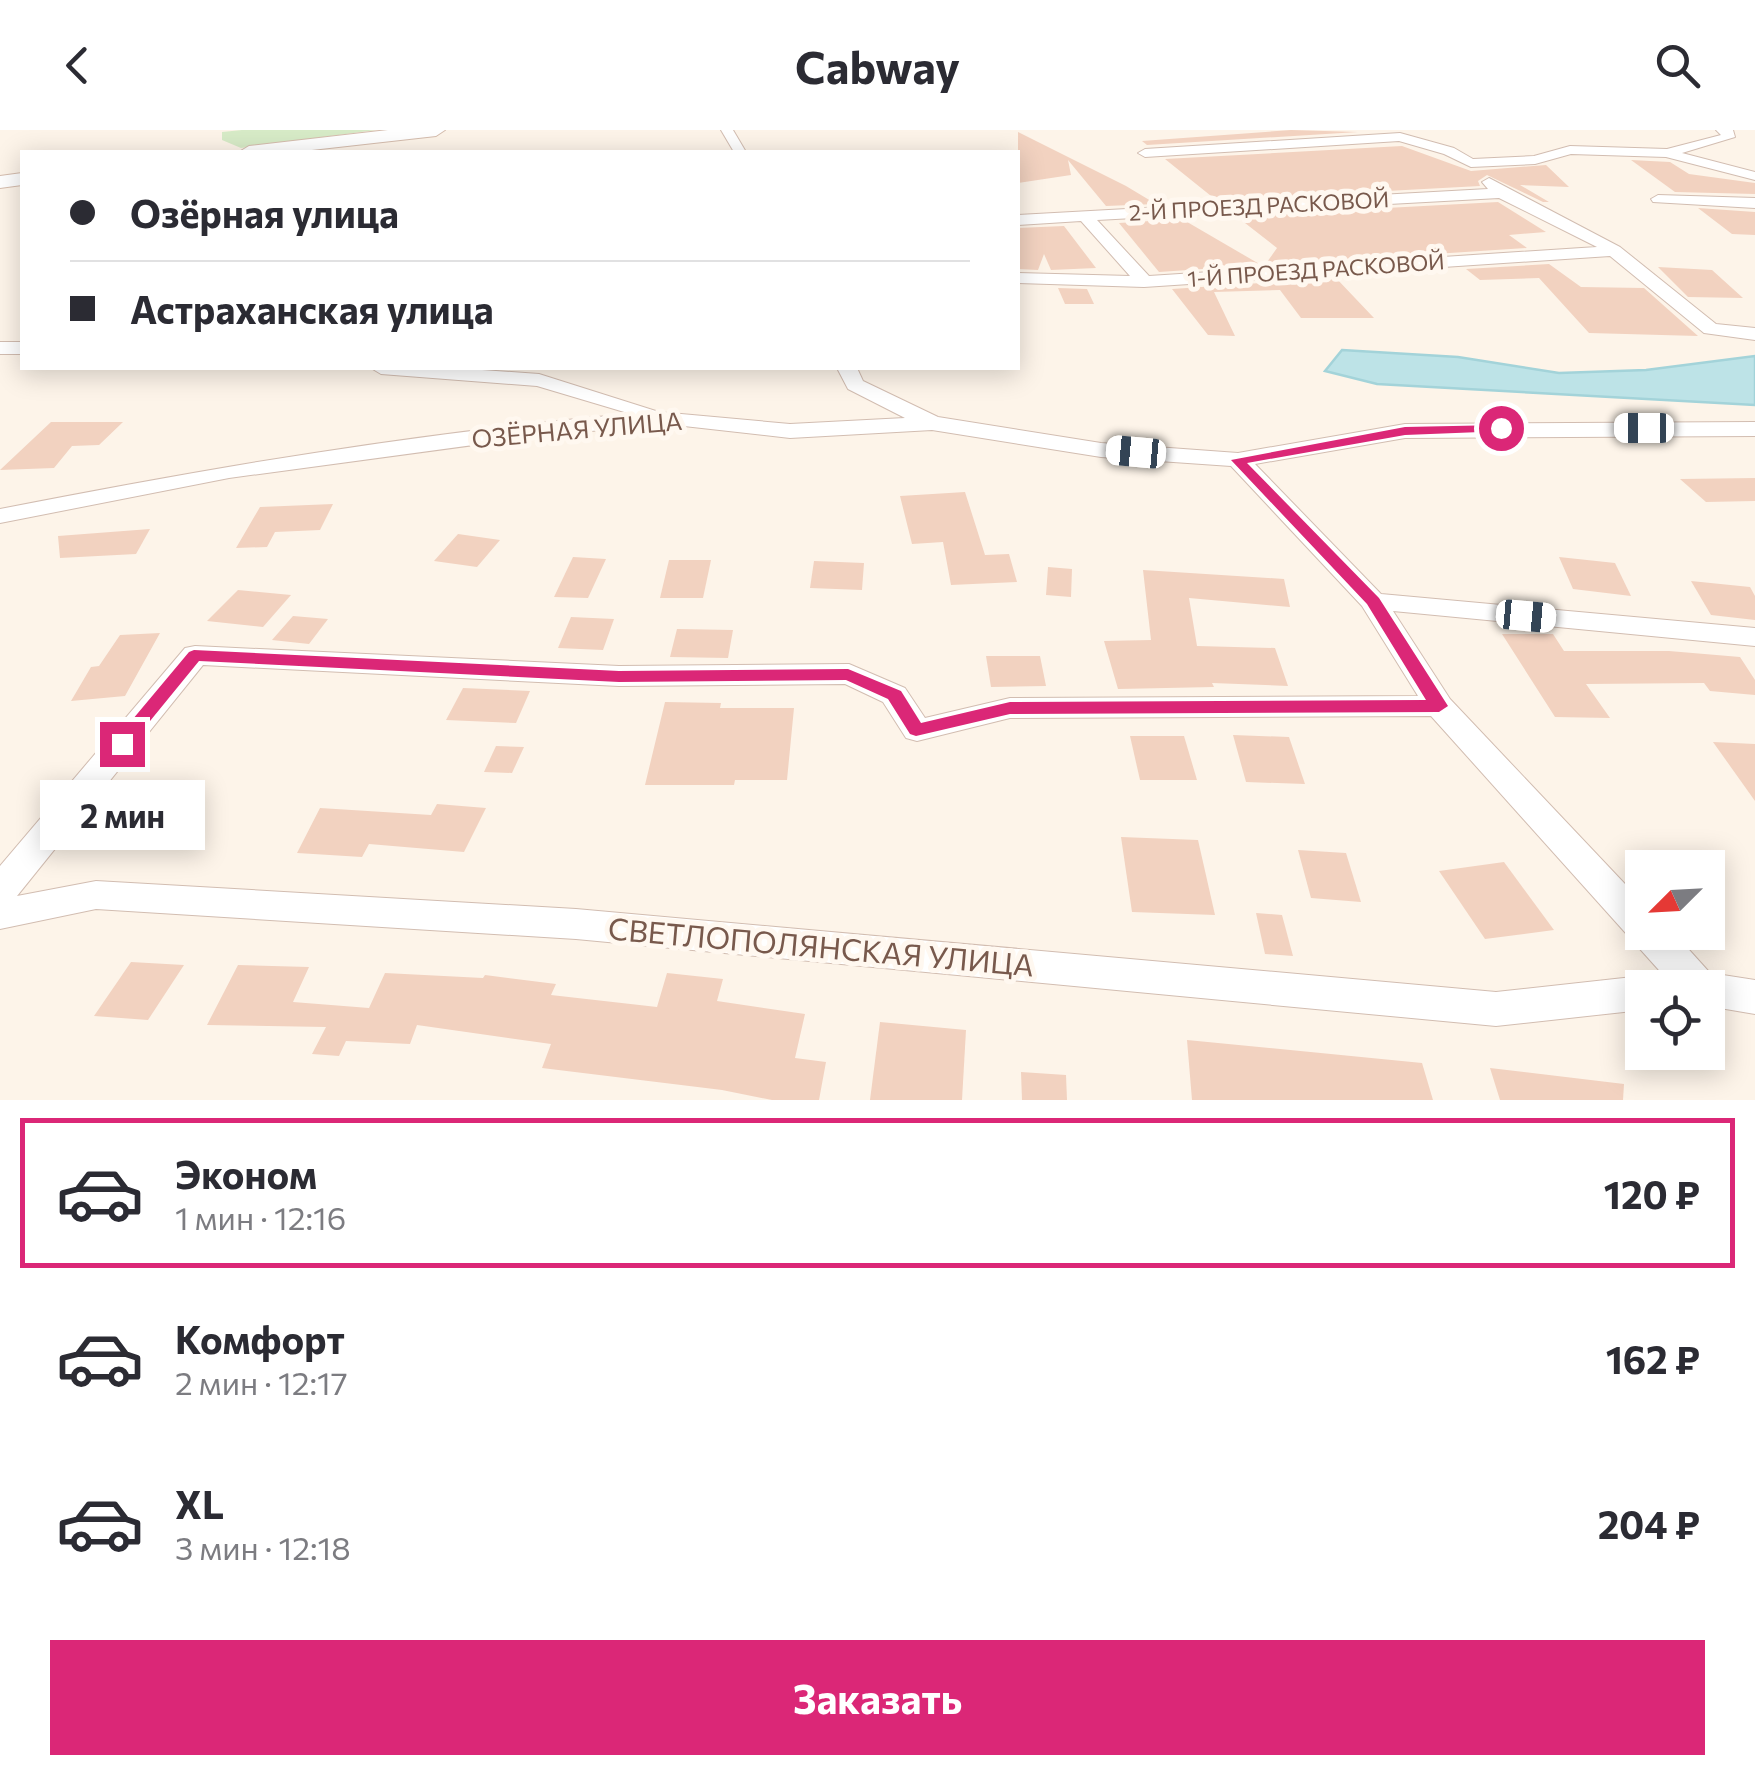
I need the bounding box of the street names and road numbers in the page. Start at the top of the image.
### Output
street label: 2-Й ПРОЕЗД РАСКОВОЙ [1128,185,1390,226]
street label: 1-Й ПРОЕЗД РАСКОВОЙ [1186,247,1445,292]
street label: ОЗЁРНАЯ УЛИЦА [470,405,683,453]
street label: СВЕТЛОПОЛЯНСКАЯ УЛИЦА [607,908,1036,983]

